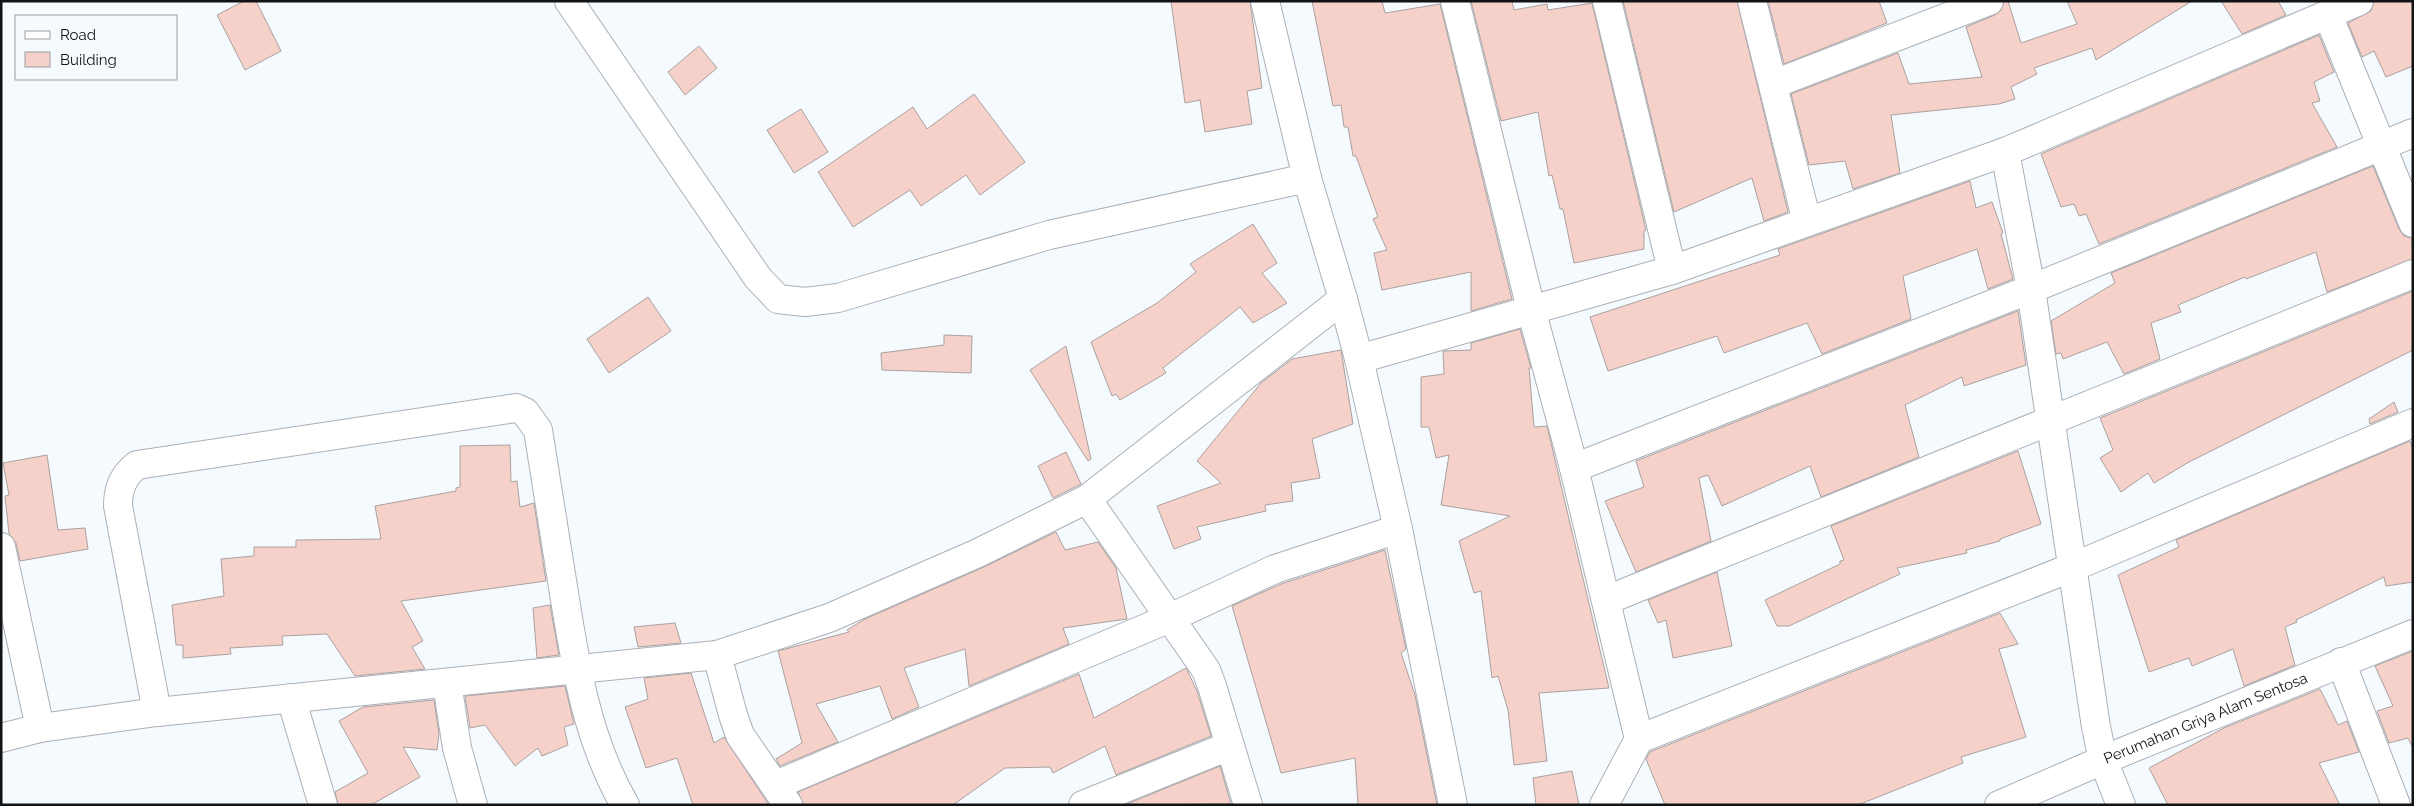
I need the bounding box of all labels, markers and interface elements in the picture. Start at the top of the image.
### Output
legend [15,15,178,80]
text: Road [60,26,96,44]
text: Building [60,51,117,69]
street label: Perumahan Griya Alam Sentosa [2101,669,2310,768]

